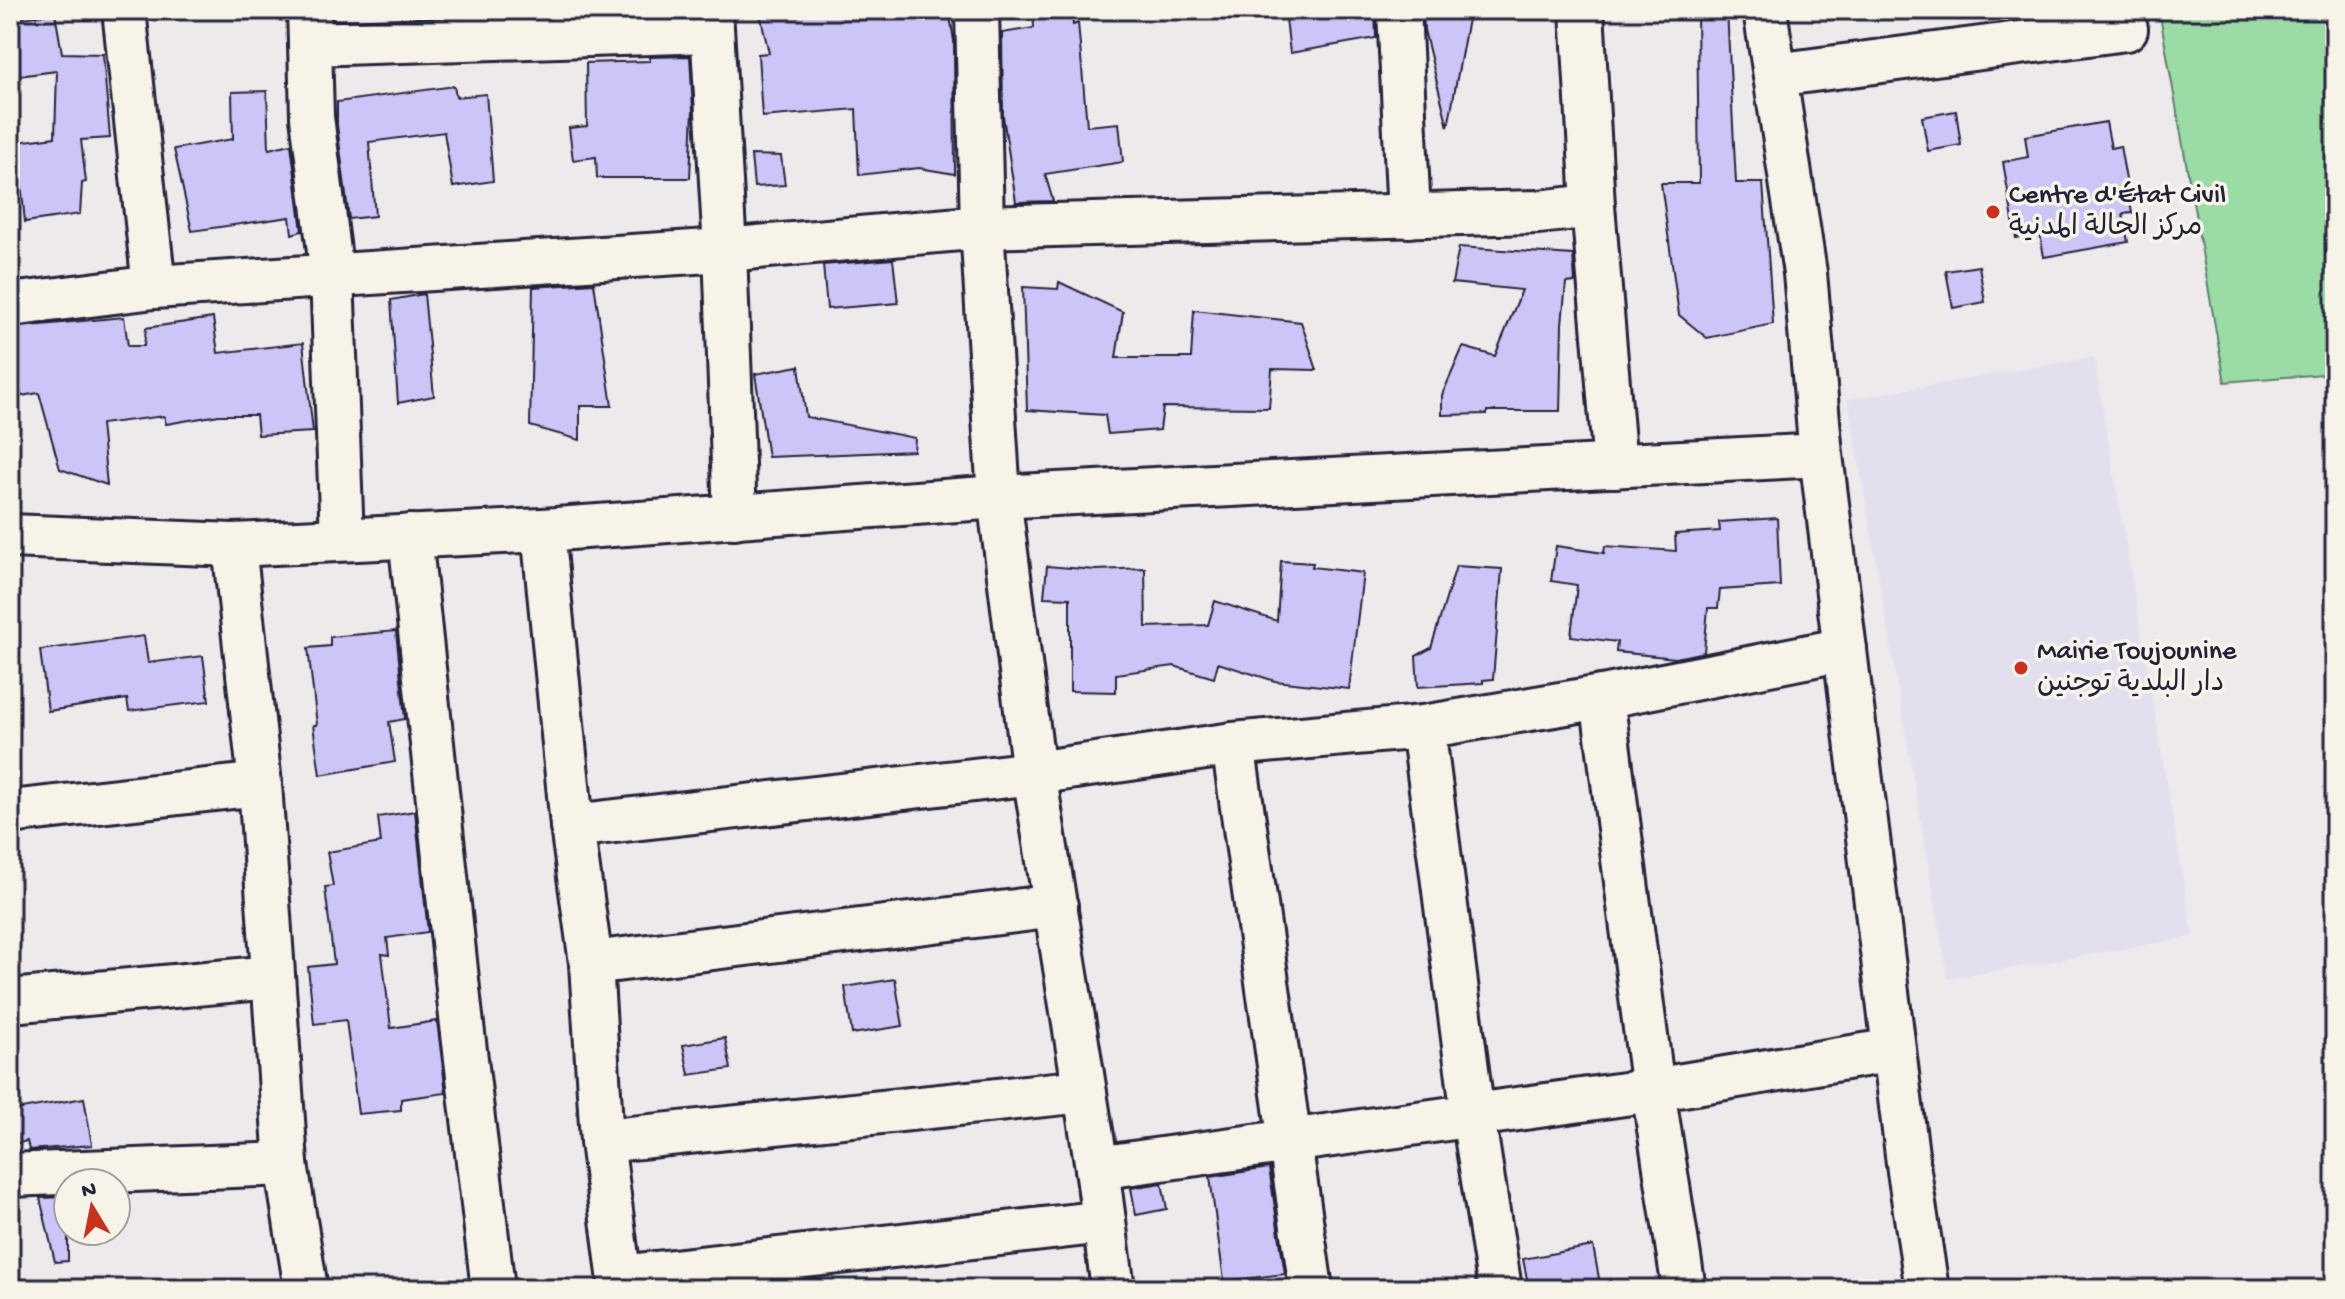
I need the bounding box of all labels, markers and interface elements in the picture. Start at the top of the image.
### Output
place label: Centre d'État Civil مركز الحالة المدنية [2009,180,2226,245]
marker: Centre d'État Civil مركز الحالة المدنية [1984,203,2002,221]
place label: Mairie Toujounine دار البلدية توجنين [2037,636,2237,701]
marker: Mairie Toujounine دار البلدية توجنين [2012,659,2030,677]
north arrow [52,1167,132,1247]
text: N [80,1177,99,1205]

